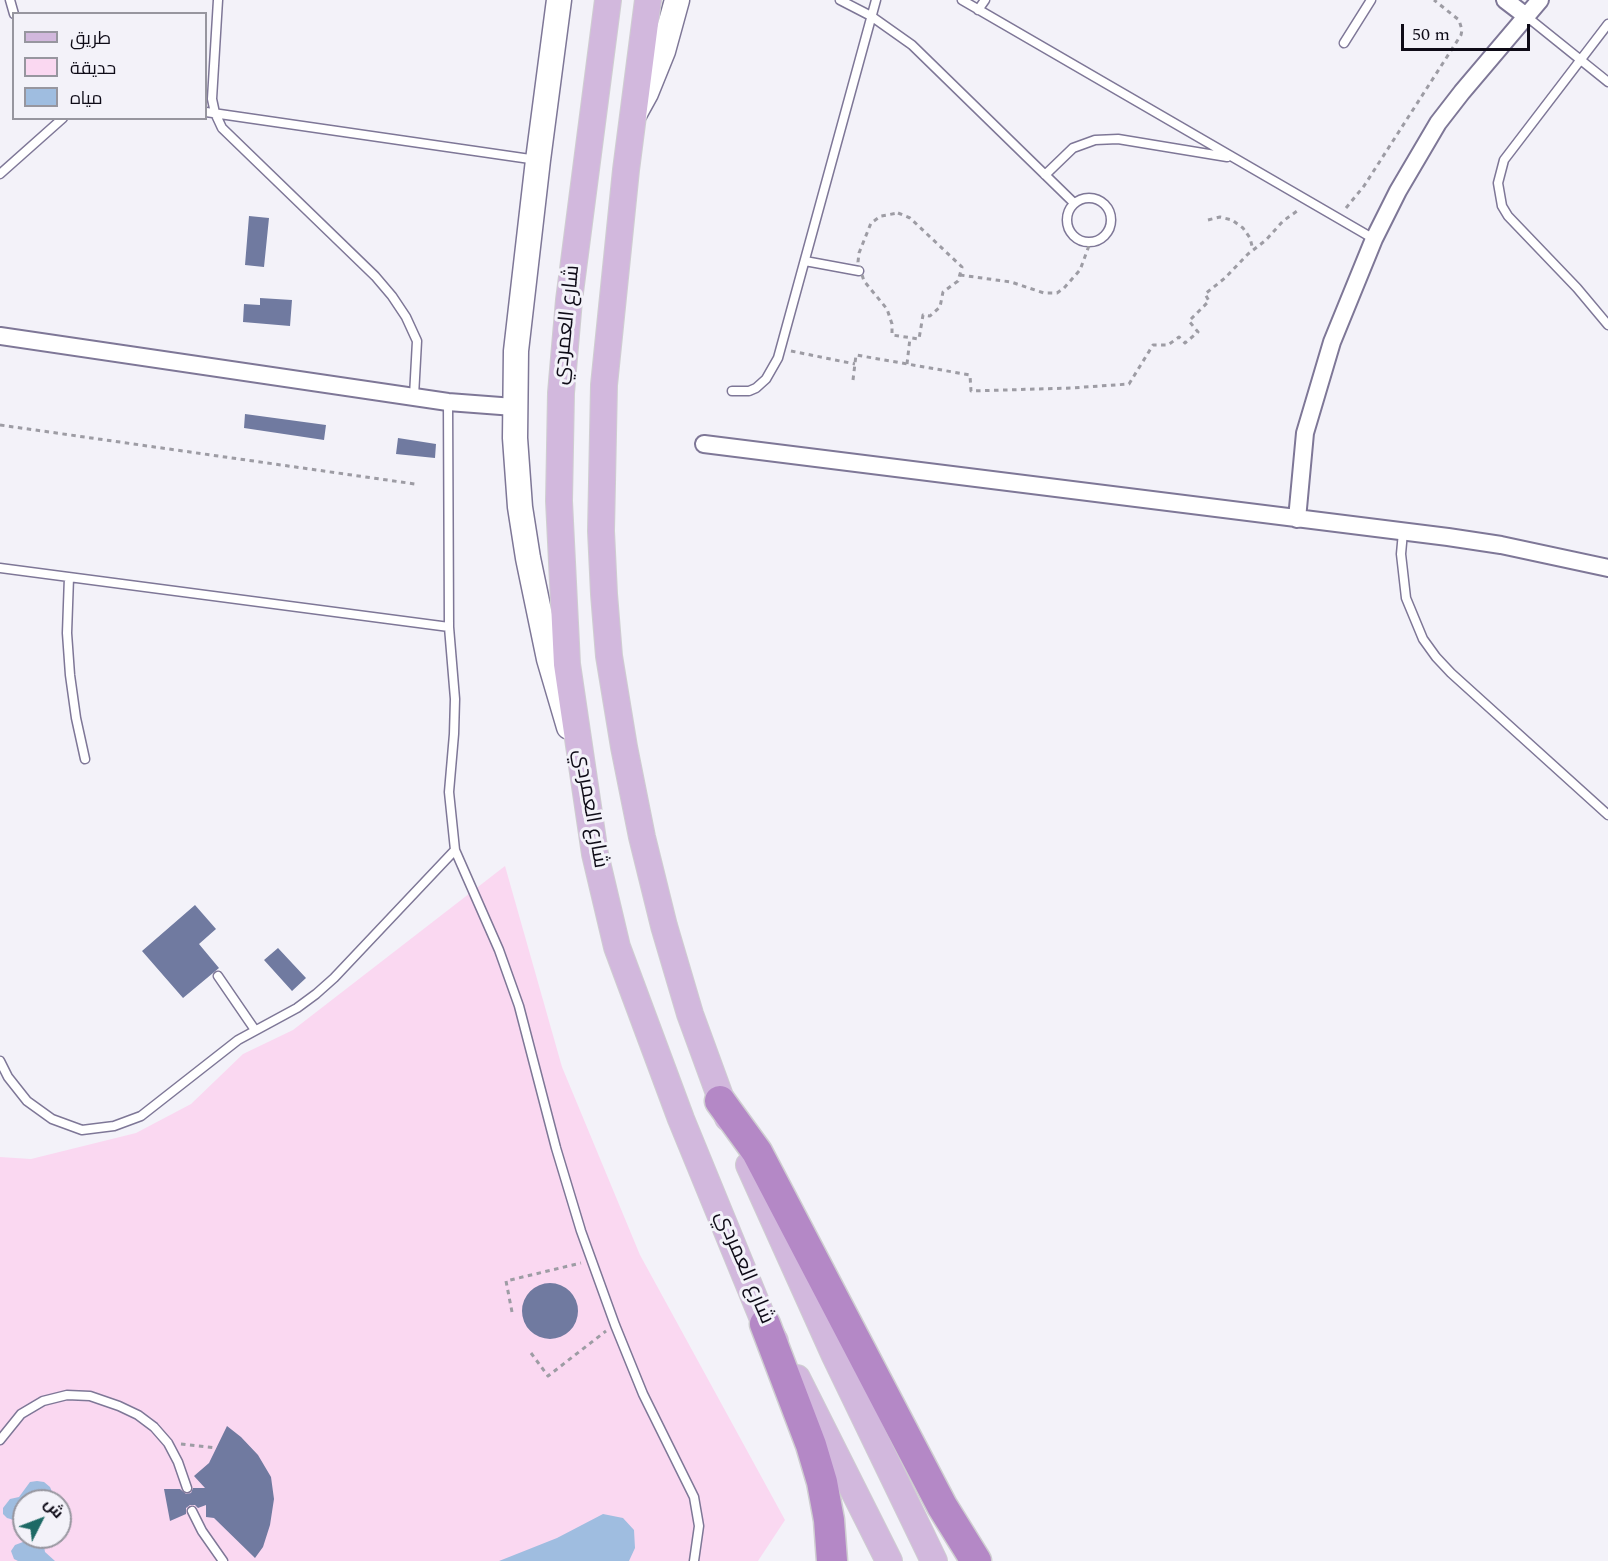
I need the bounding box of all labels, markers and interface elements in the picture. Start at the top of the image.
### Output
legend [12,12,207,120]
scale bar [1404,12,1533,50]
text: 50 m [1412,21,1450,48]
text: طريق [70,25,111,52]
text: حديقة [70,55,116,82]
text: مياه [70,85,103,112]
street label: شارع العمردي [549,264,587,386]
street label: شارع العمردي [566,748,612,870]
street label: شارع العمردي [708,1208,778,1328]
north arrow [12,1489,72,1549]
text: ش [38,1493,70,1524]

